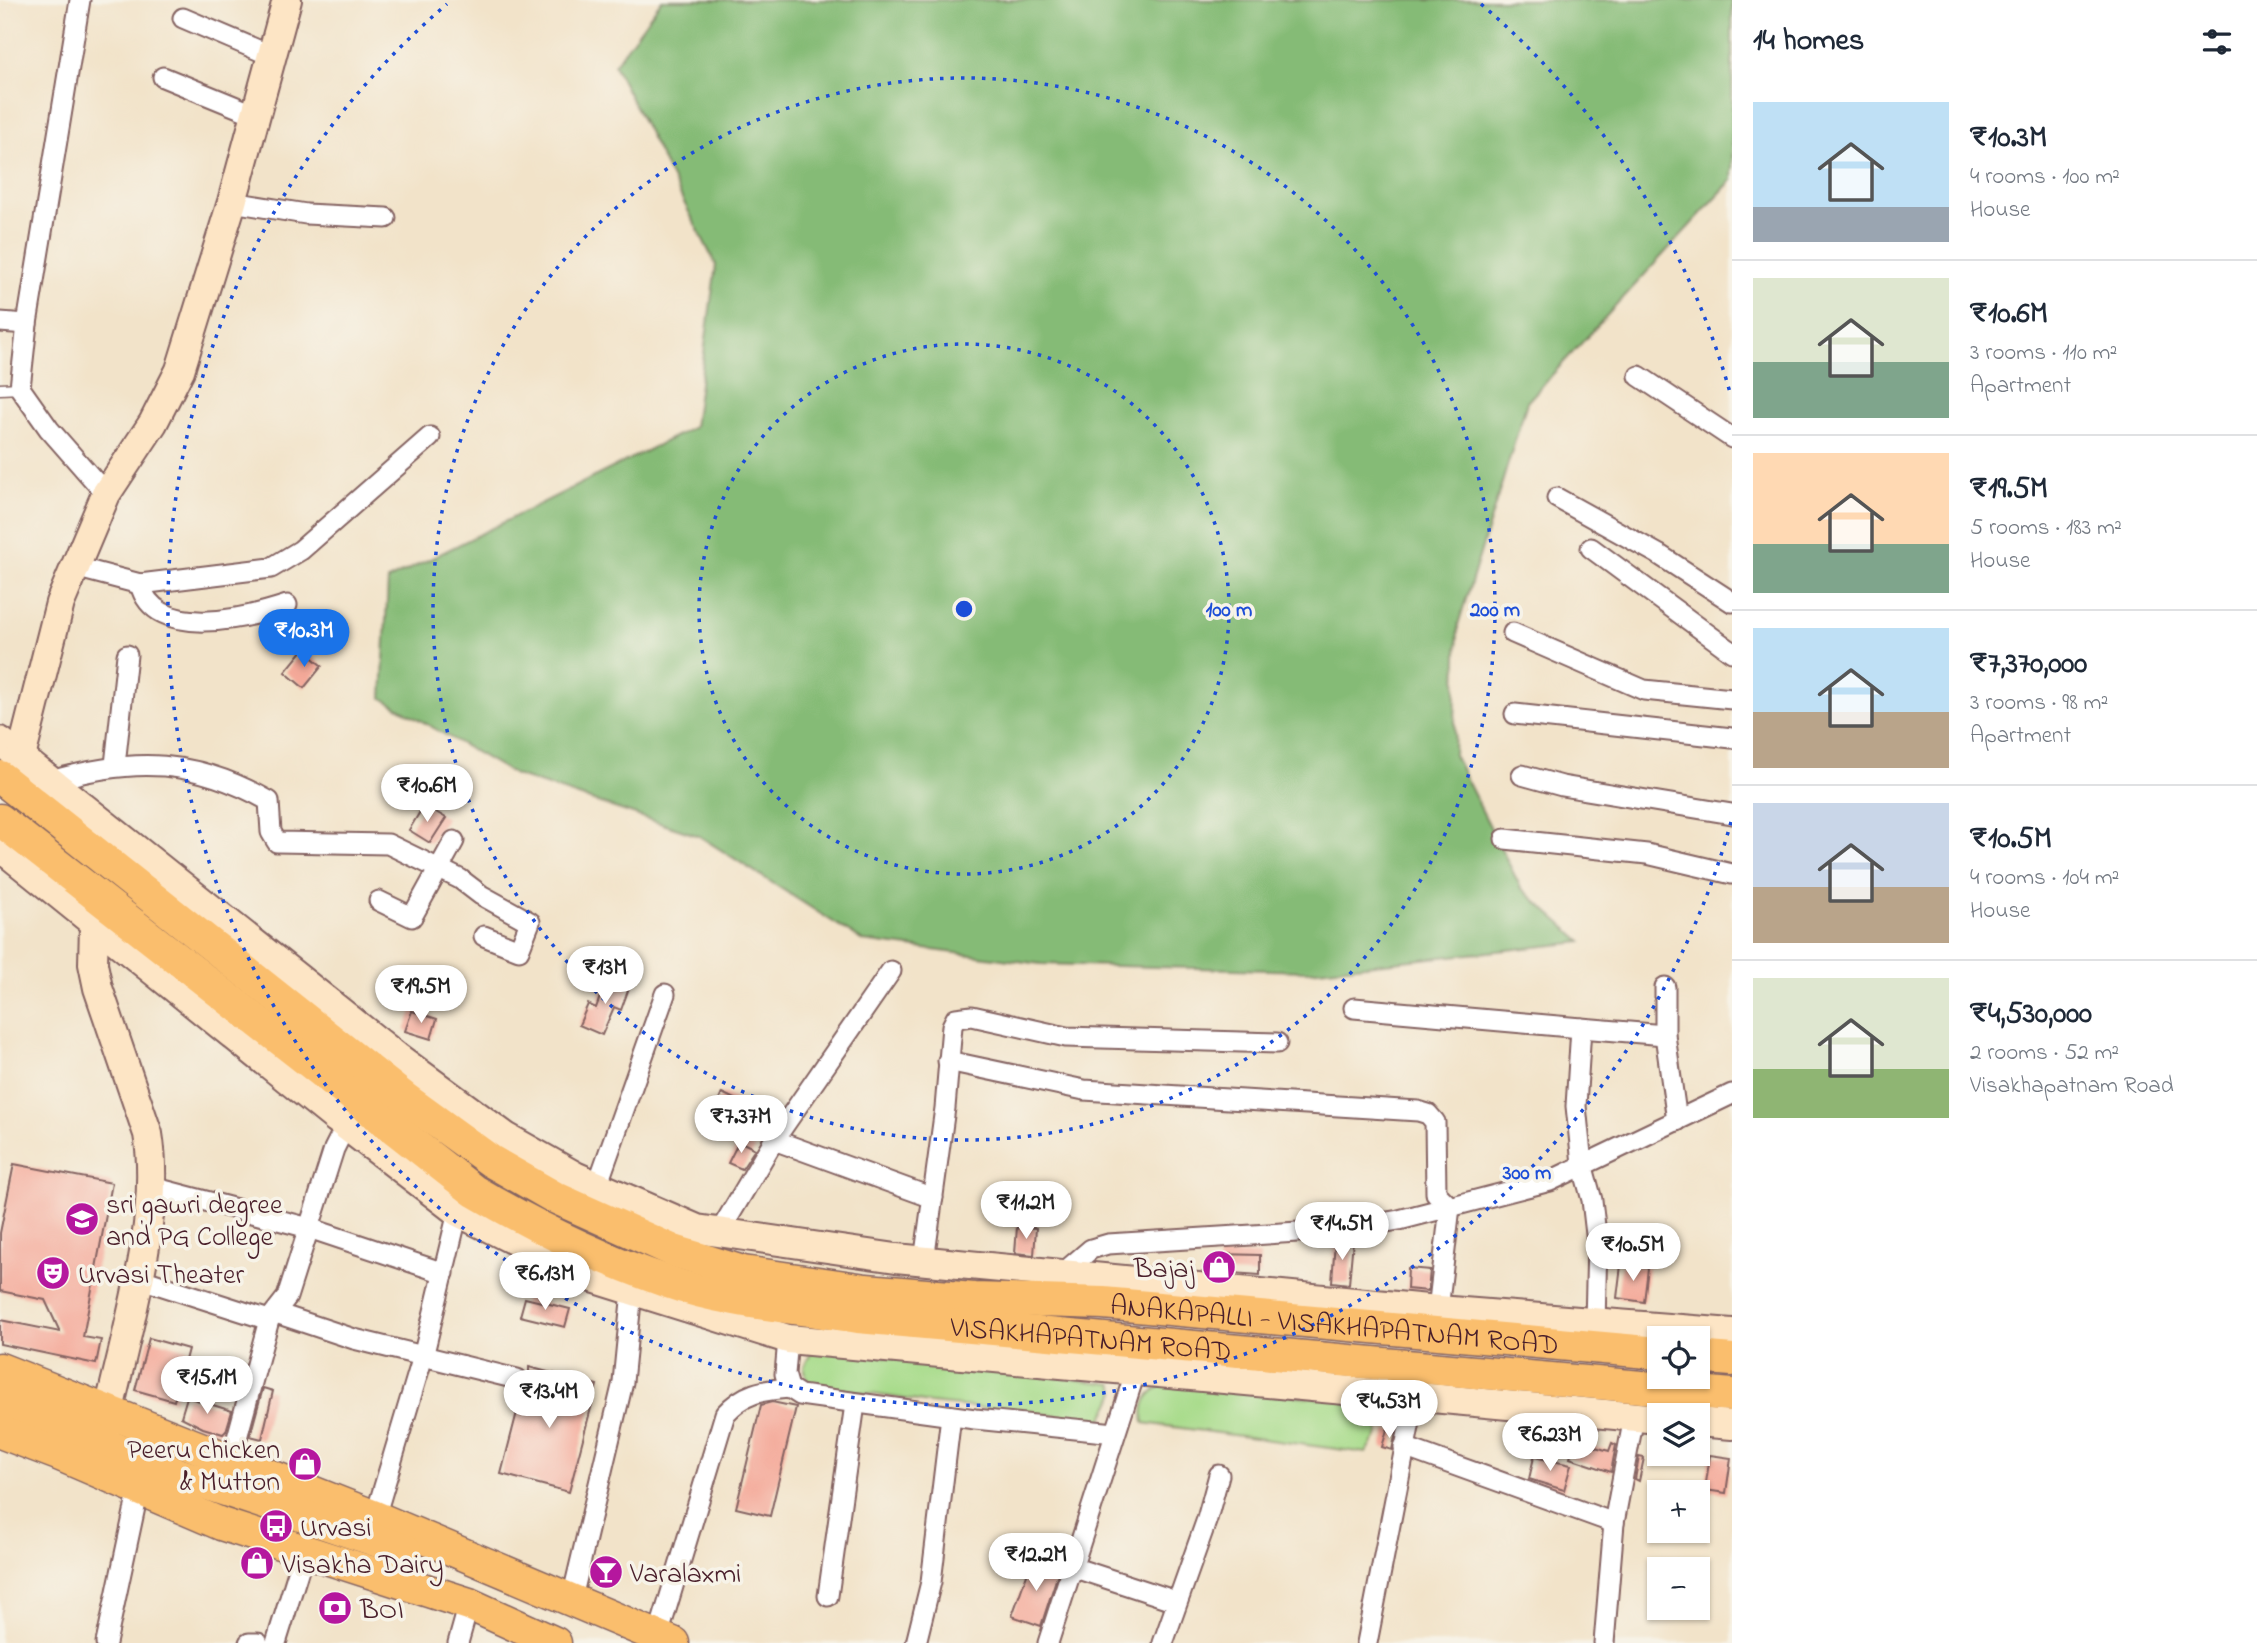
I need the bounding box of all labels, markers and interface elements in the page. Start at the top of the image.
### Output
text: 14 homes [1753,20,1864,64]
icon: filters [2198,23,2236,61]
text: ₹10.3M [1970,117,2047,161]
icon: home [1809,130,1893,214]
text: 4 rooms · 100 m² [1970,161,2120,194]
text: House [1970,194,2030,227]
text: ₹10.6M [1970,293,2048,337]
icon: home [1809,306,1893,390]
text: 3 rooms · 110 m² [1970,337,2117,370]
text: Apartment [1970,370,2071,403]
text: ₹19.5M [1970,468,2048,512]
icon: home [1809,481,1893,565]
text: 5 rooms · 183 m² [1970,512,2122,545]
text: House [1970,545,2030,578]
text: 100 m [1206,596,1252,626]
text: 200 m [1469,596,1520,626]
centre of rings [952,597,976,621]
pin: ₹10.3M [247,610,361,669]
text: ₹10.3M [274,615,334,648]
text: ₹7,370,000 [1970,643,2087,687]
icon: home [1809,656,1893,740]
text: 3 rooms · 98 m² [1970,687,2108,720]
text: Apartment [1970,720,2071,753]
pin: ₹10.6M [370,764,484,824]
text: ₹10.6M [397,770,457,803]
text: ₹10.5M [1970,818,2052,862]
icon: home [1809,831,1893,915]
text: 4 rooms · 104 m² [1970,862,2119,895]
text: House [1970,895,2030,928]
pin: ₹13M [564,946,646,1006]
text: ₹13M [583,952,627,985]
pin: ₹19.5M [364,965,478,1025]
text: ₹19.5M [391,971,451,1004]
text: ₹4,530,000 [1970,993,2092,1037]
icon: home [1809,1006,1893,1090]
text: 2 rooms · 52 m² [1970,1037,2119,1070]
text: Visakhapatnam Road [1970,1070,2174,1103]
pin: ₹7.37M [684,1096,798,1155]
text: ₹7.37M [711,1101,771,1134]
text: 300 m [1502,1159,1551,1189]
pin: ₹11.2M [969,1182,1083,1241]
place label: sri gawri degree and PG College [106,1186,283,1259]
text: ₹11.2M [997,1187,1055,1220]
school or university icon: sri gawri degree and PG College [63,1200,101,1238]
pin: ₹14.5M [1285,1202,1399,1262]
text: ₹14.5M [1311,1208,1373,1241]
pin: ₹10.5M [1576,1224,1690,1283]
text: ₹10.5M [1602,1229,1664,1262]
shop icon: Bajaj [1200,1248,1238,1286]
place label: Bajaj [1133,1250,1195,1291]
pin: ₹6.13M [488,1252,602,1312]
theatre icon: Urvasi Theater [34,1254,72,1292]
place label: Urvasi Theater [78,1256,245,1297]
text: ₹6.13M [515,1258,575,1291]
street label: ANAKAPALLI - VISAKHAPATNAM ROAD [1108,1287,1560,1368]
street label: VISAKHAPATNAM ROAD [947,1308,1233,1374]
map controls [1647,1326,1710,1620]
button: locate [1647,1326,1710,1389]
pin: ₹15.1M [150,1356,264,1416]
text: ₹15.1M [177,1362,237,1395]
pin: ₹13.4M [492,1370,606,1430]
text: ₹13.4M [520,1376,578,1409]
pin: ₹4.53M [1332,1380,1446,1440]
text: ₹4.53M [1357,1386,1421,1419]
button: layers [1647,1403,1710,1466]
pin: ₹6.23M [1493,1414,1607,1473]
text: ₹6.23M [1518,1419,1582,1452]
place label: Peeru chicken & Mutton [127,1431,280,1504]
shop icon: Peeru chicken & Mutton [286,1445,324,1483]
button: + [1647,1480,1710,1543]
bus stop icon: Urvasi [257,1507,295,1545]
place label: Urvasi [300,1509,372,1550]
pin: ₹12.2M [979,1534,1093,1593]
text: ₹12.2M [1005,1539,1067,1572]
shop icon: Visakha Dairy [238,1544,276,1582]
place label: Visakha Dairy [281,1546,444,1587]
bar icon: Varalaxmi [587,1553,625,1591]
place label: Varalaxmi [629,1555,741,1596]
button: − [1647,1557,1710,1620]
bank icon: BOI [316,1589,354,1627]
place label: BOI [359,1591,404,1632]

